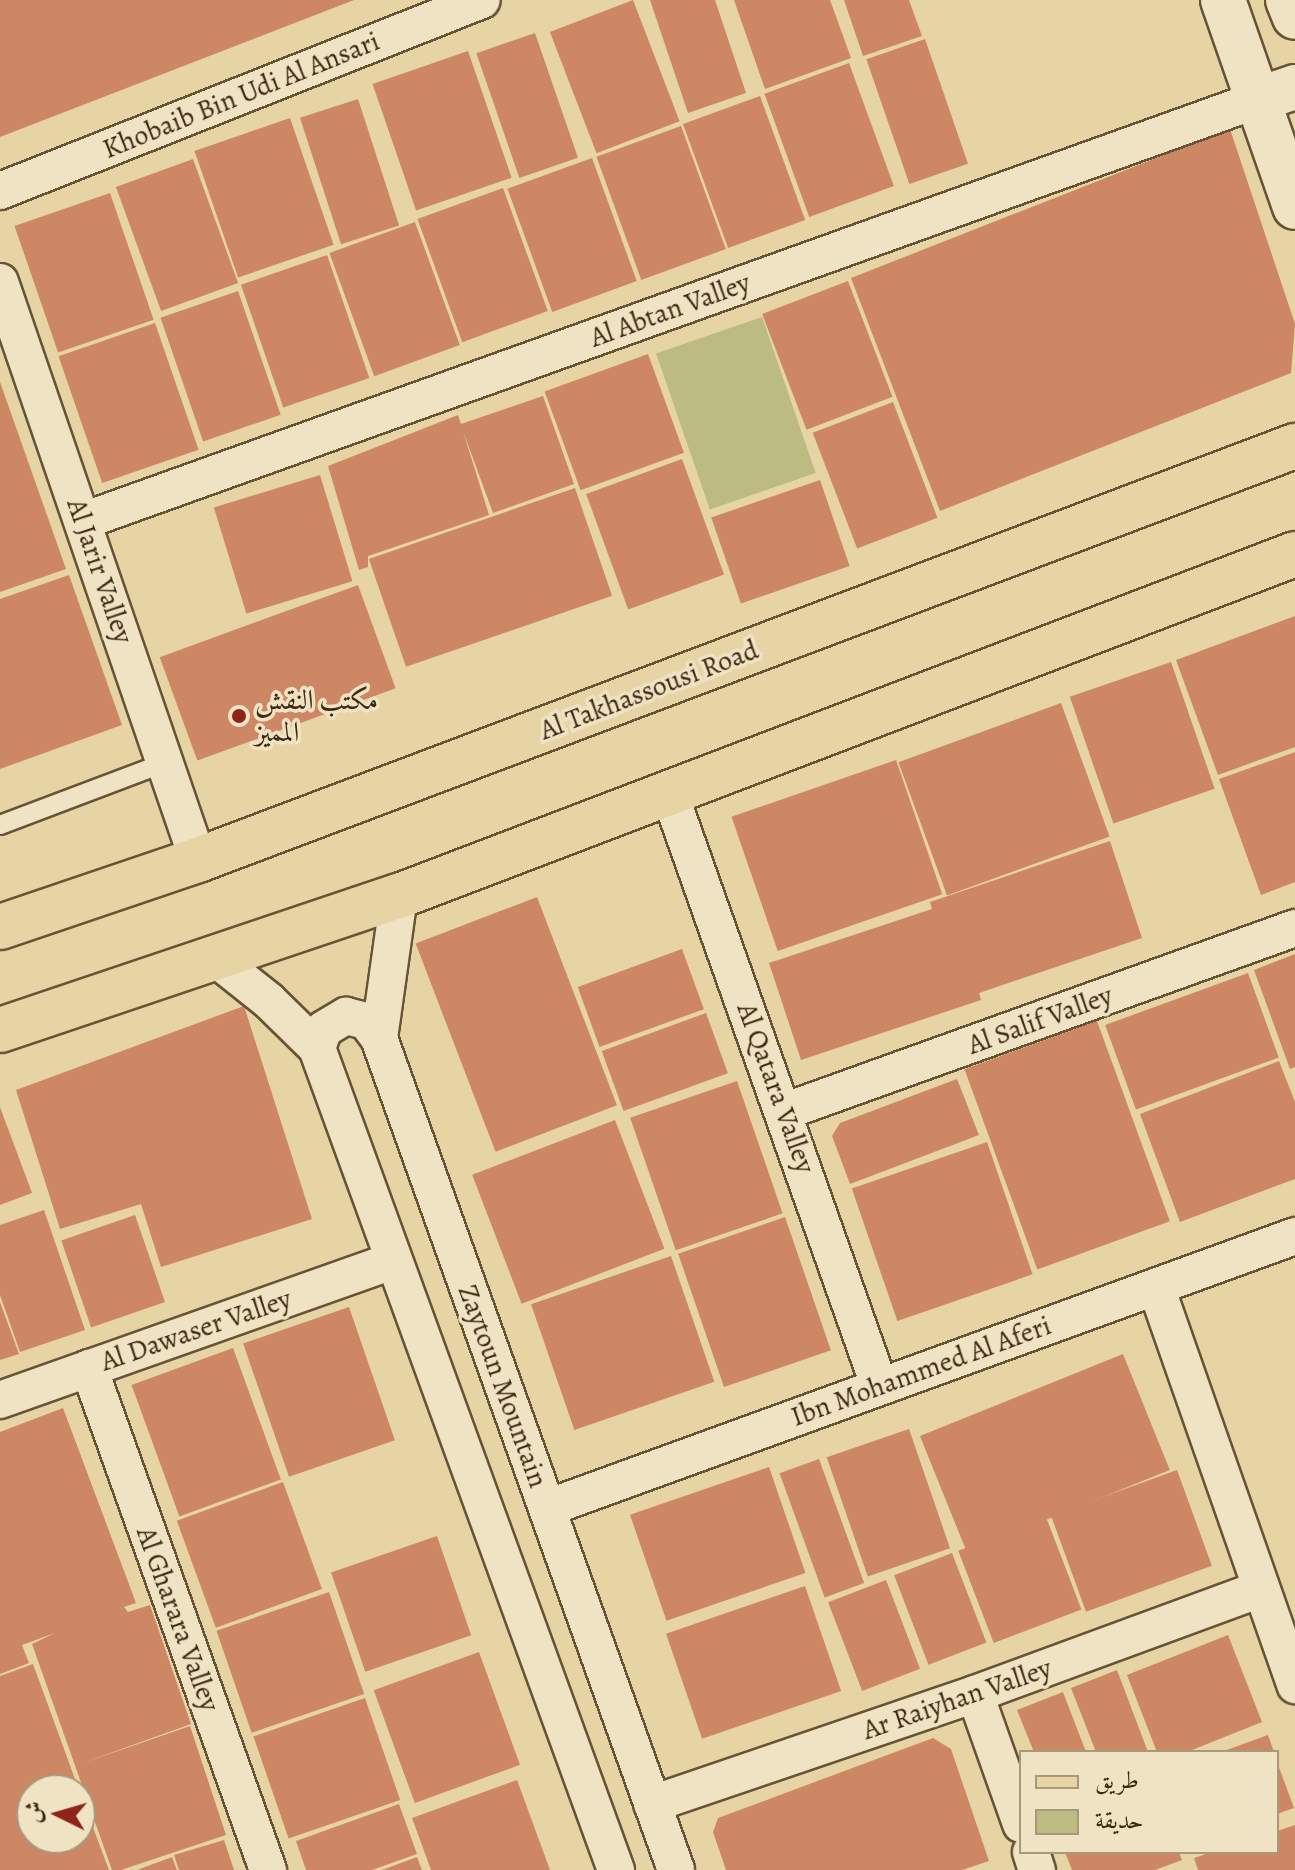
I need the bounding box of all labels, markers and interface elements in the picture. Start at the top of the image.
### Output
street label: Khobaib Bin Udi Al Ansari [98,24,384,166]
street label: Al Abtan Valley [585,265,755,355]
street label: Al Jarir Valley [60,494,140,648]
street label: Al Takhassousi Road [535,633,763,747]
place label: مكتب النقش المميز [255,683,378,749]
marker: مكتب النقش المميز [230,707,248,725]
street label: Al Salif Valley [963,978,1117,1062]
street label: Al Qatara Valley [730,998,822,1178]
street label: Zaytoun Mountain [451,1280,555,1492]
street label: Al Dawaser Valley [96,1282,296,1378]
street label: Ibn Mohammed Al Aferi [786,1308,1056,1434]
street label: Al Gharara Valley [129,1522,227,1716]
street label: Ar Raiyhan Valley [858,1651,1056,1747]
legend [1019,1750,1279,1854]
text: طريق [1095,1764,1139,1796]
north arrow [16,1774,96,1854]
text: ش [18,1800,50,1824]
text: حديقة [1095,1804,1144,1836]

